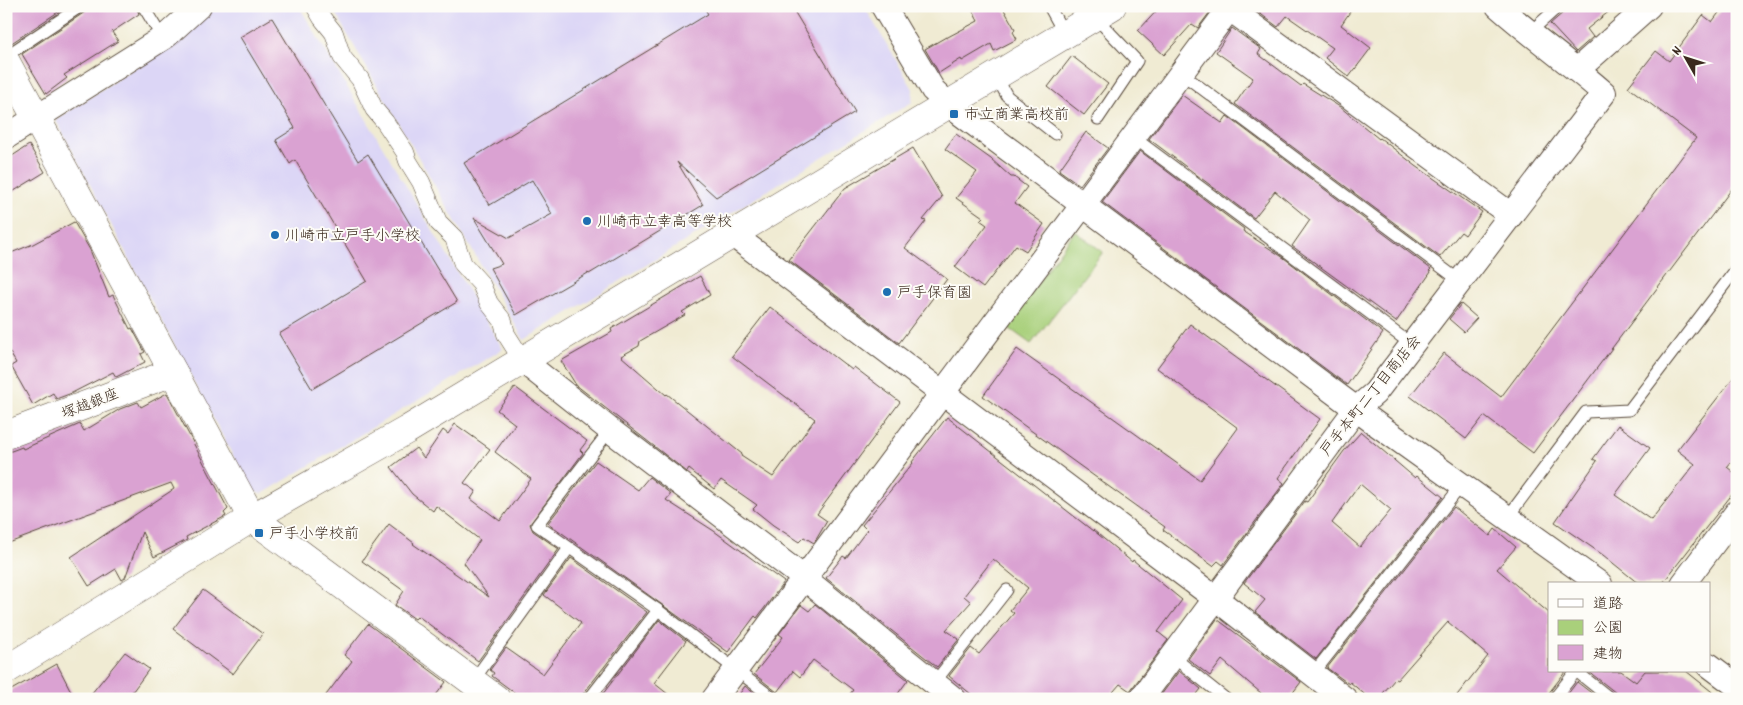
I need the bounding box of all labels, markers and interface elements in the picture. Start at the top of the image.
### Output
north arrow [1660,32,1710,82]
text: N [1668,42,1687,60]
place label: 市立商業高校前 [964,105,1069,127]
marker: 市立商業高校前 [948,108,960,120]
place label: 川崎市立幸高等学校 [597,212,732,234]
marker: 川崎市立幸高等学校 [581,215,593,227]
place label: 川崎市立戸手小学校 [285,226,420,248]
marker: 川崎市立戸手小学校 [269,229,281,241]
place label: 戸手保育園 [897,283,972,305]
marker: 戸手保育園 [881,286,893,298]
street label: 戸手本町二丁目商店会 [1316,331,1427,461]
street label: 塚越銀座 [59,384,123,426]
place label: 戸手小学校前 [269,524,359,546]
marker: 戸手小学校前 [253,527,265,539]
legend [1548,582,1710,672]
text: 道路 [1593,594,1623,616]
text: 公園 [1593,618,1623,640]
text: 建物 [1593,644,1623,666]

